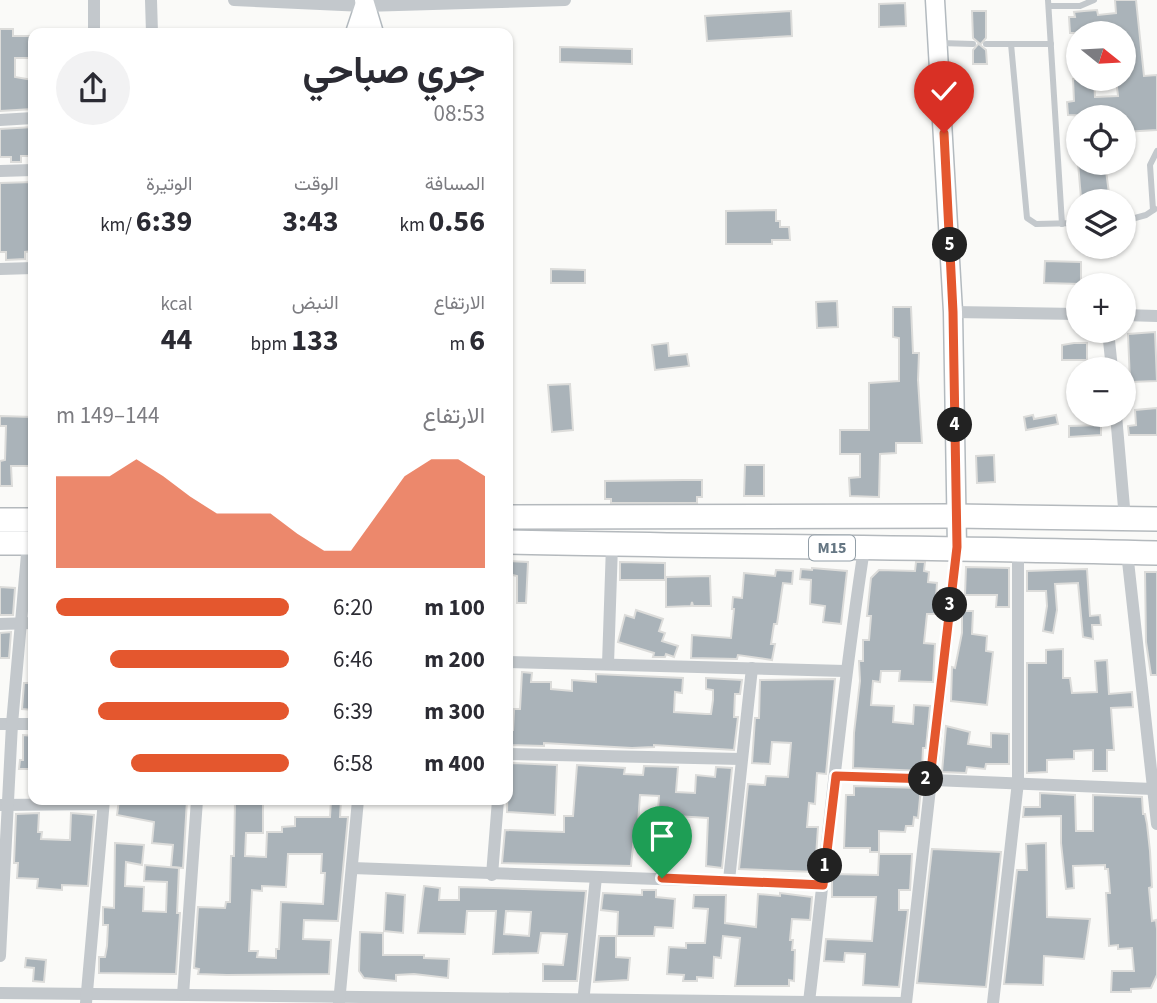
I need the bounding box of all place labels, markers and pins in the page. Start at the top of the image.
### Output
pin [914,61,974,133]
pin: 5 [932,228,968,262]
pin: 4 [937,408,972,442]
pin: 3 [932,588,968,622]
pin: 2 [908,762,944,796]
pin [632,806,692,878]
pin: 1 [808,848,842,884]

